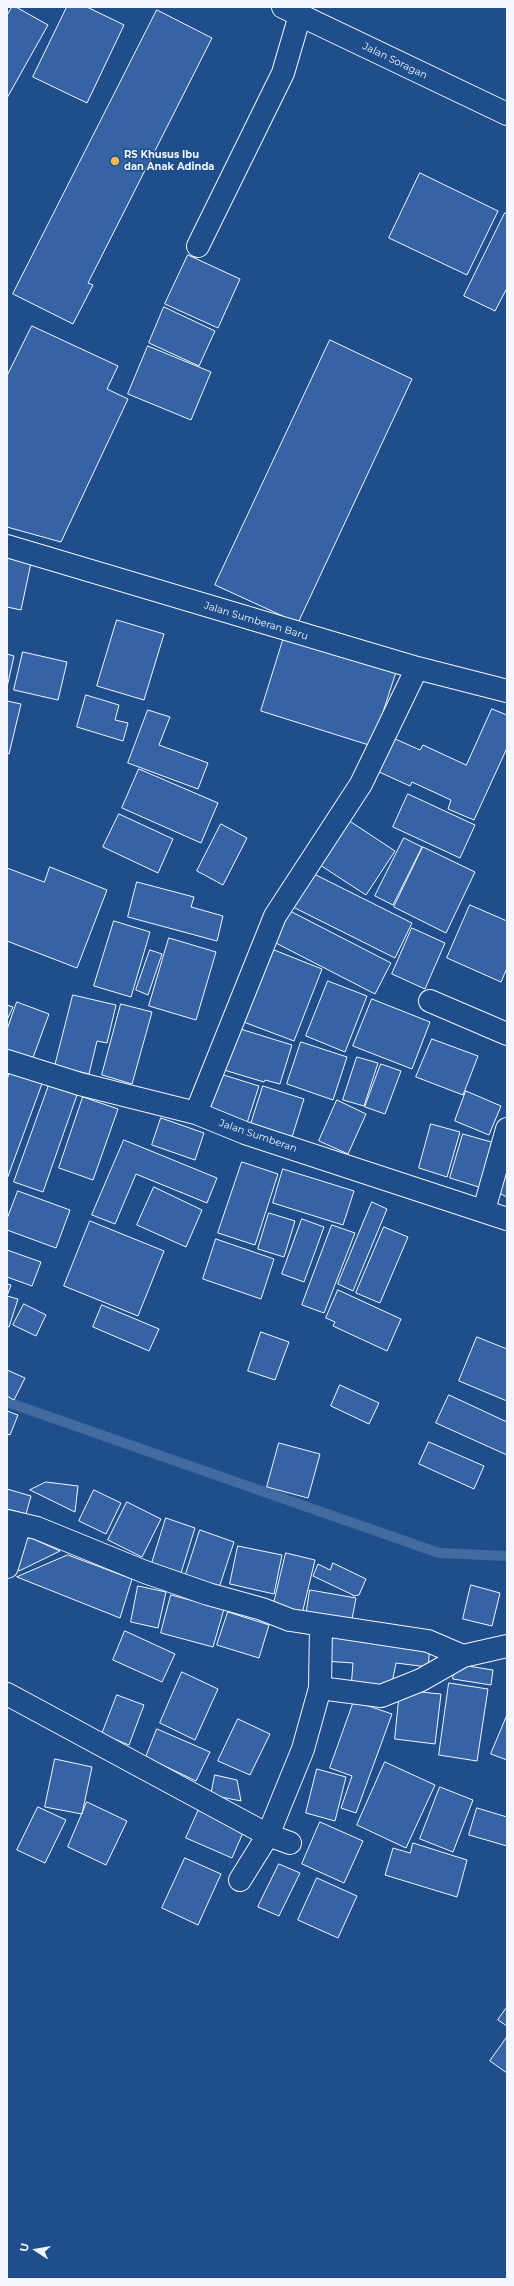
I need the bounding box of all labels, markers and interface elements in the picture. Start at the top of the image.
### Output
street label: Jalan Soragan [361,40,429,82]
place label: RS Khusus Ibu dan Anak Adinda [124,149,215,172]
marker: RS Khusus Ibu dan Anak Adinda [109,155,121,167]
street label: Jalan Sumberan Baru [202,599,310,643]
street label: Jalan Sumberan [218,1117,298,1155]
north arrow [16,2230,56,2270]
text: U [17,2242,32,2253]

